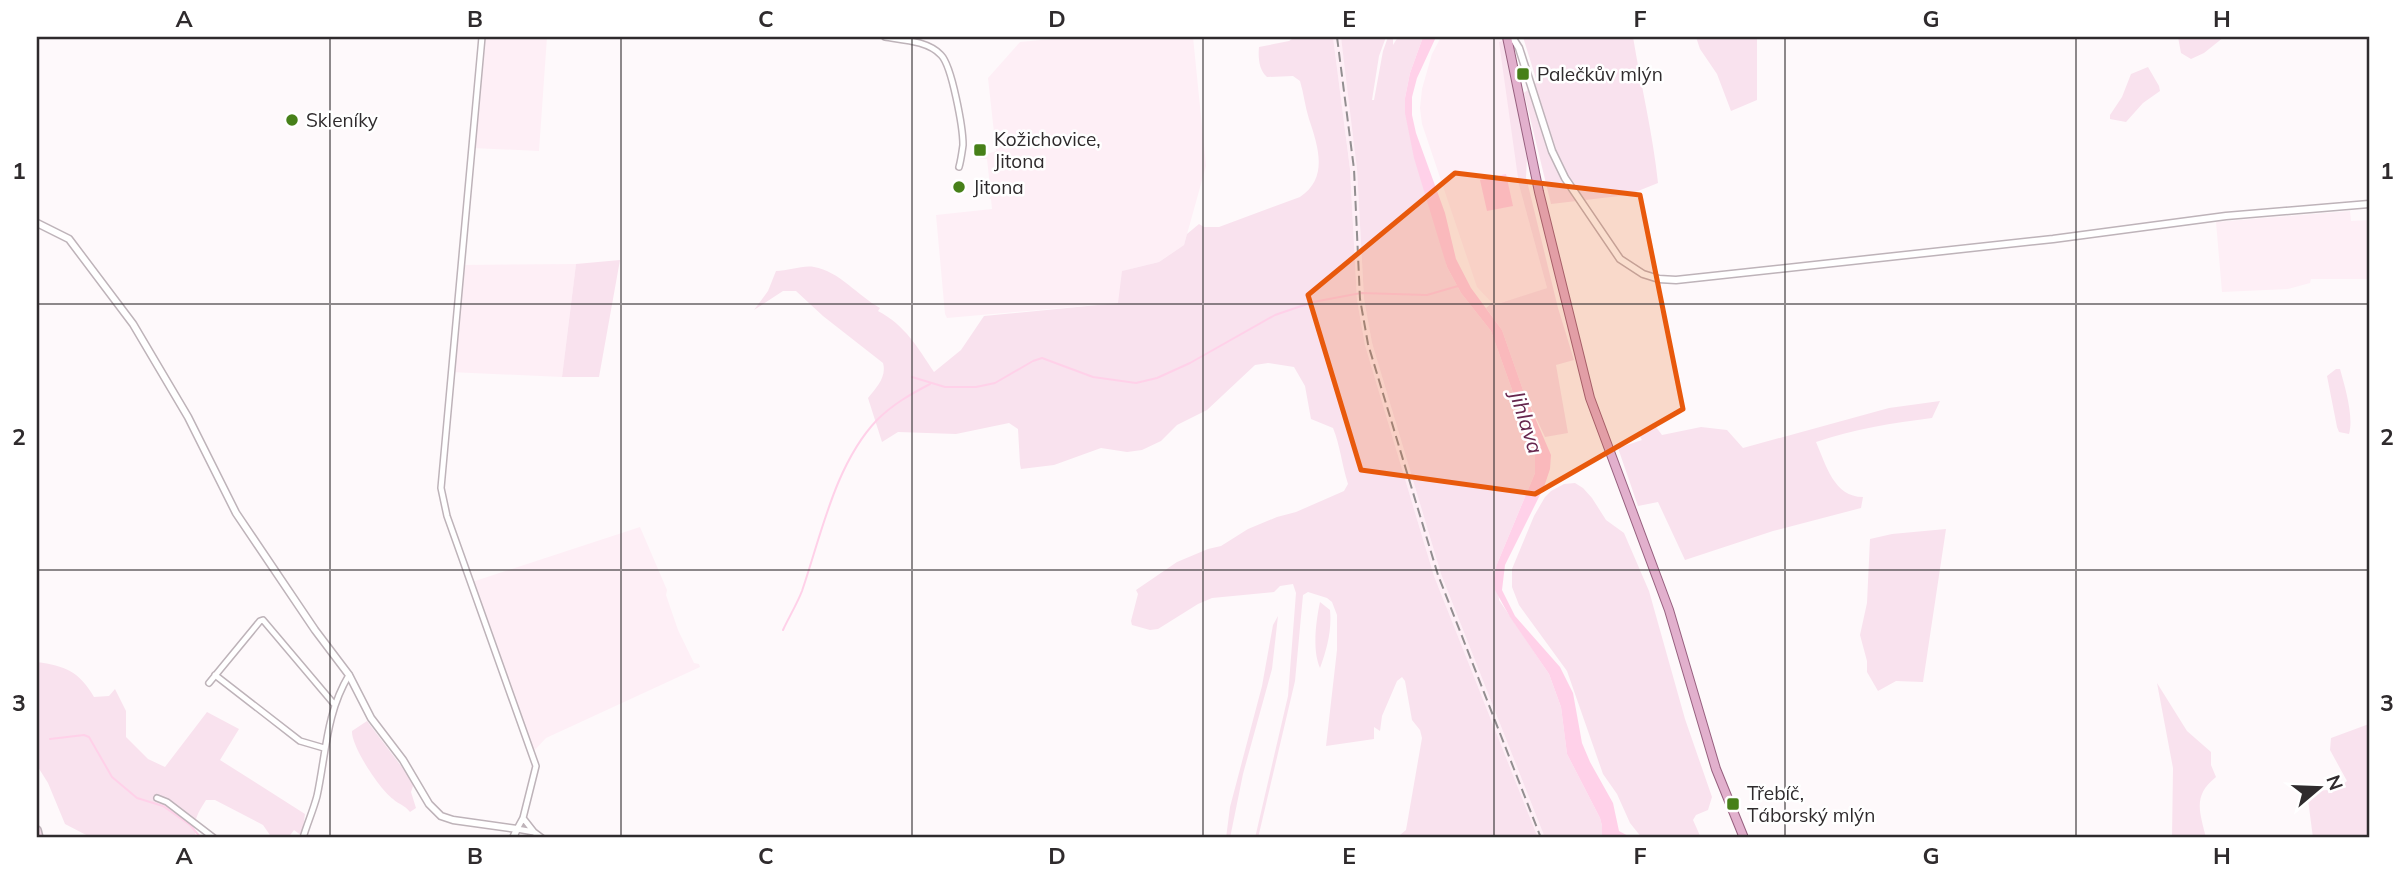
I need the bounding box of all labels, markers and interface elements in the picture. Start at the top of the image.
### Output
text: A [175,4,193,33]
text: B [467,4,483,33]
text: C [758,4,774,33]
text: D [1048,4,1066,33]
text: E [1342,4,1356,33]
text: F [1633,4,1647,33]
text: G [1922,4,1940,33]
text: H [2213,4,2231,33]
place label: Palečkův mlýn [1537,62,1663,86]
marker: Palečkův mlýn [1515,66,1531,82]
place label: Skleníky [306,108,378,132]
marker: Skleníky [284,112,300,128]
place label: Kožichovice, Jitona [994,127,1101,173]
marker: Kožichovice, Jitona [972,142,988,158]
text: 1 [12,156,26,185]
text: 1 [2380,156,2394,185]
place label: Jitona [973,175,1024,199]
marker: Jitona [951,179,967,195]
water label: Jihlava [1504,385,1549,457]
text: 2 [12,422,26,451]
text: 2 [2380,422,2394,451]
text: 3 [12,688,26,717]
text: 3 [2380,688,2394,717]
north arrow [2284,752,2354,822]
text: N [2321,772,2349,793]
place label: Třebíč, Táborský mlýn [1747,781,1875,827]
marker: Třebíč, Táborský mlýn [1725,796,1741,812]
text: A [175,841,193,870]
text: B [467,841,483,870]
text: C [758,841,774,870]
text: D [1048,841,1066,870]
text: E [1342,841,1356,870]
text: F [1633,841,1647,870]
text: G [1922,841,1940,870]
text: H [2213,841,2231,870]

